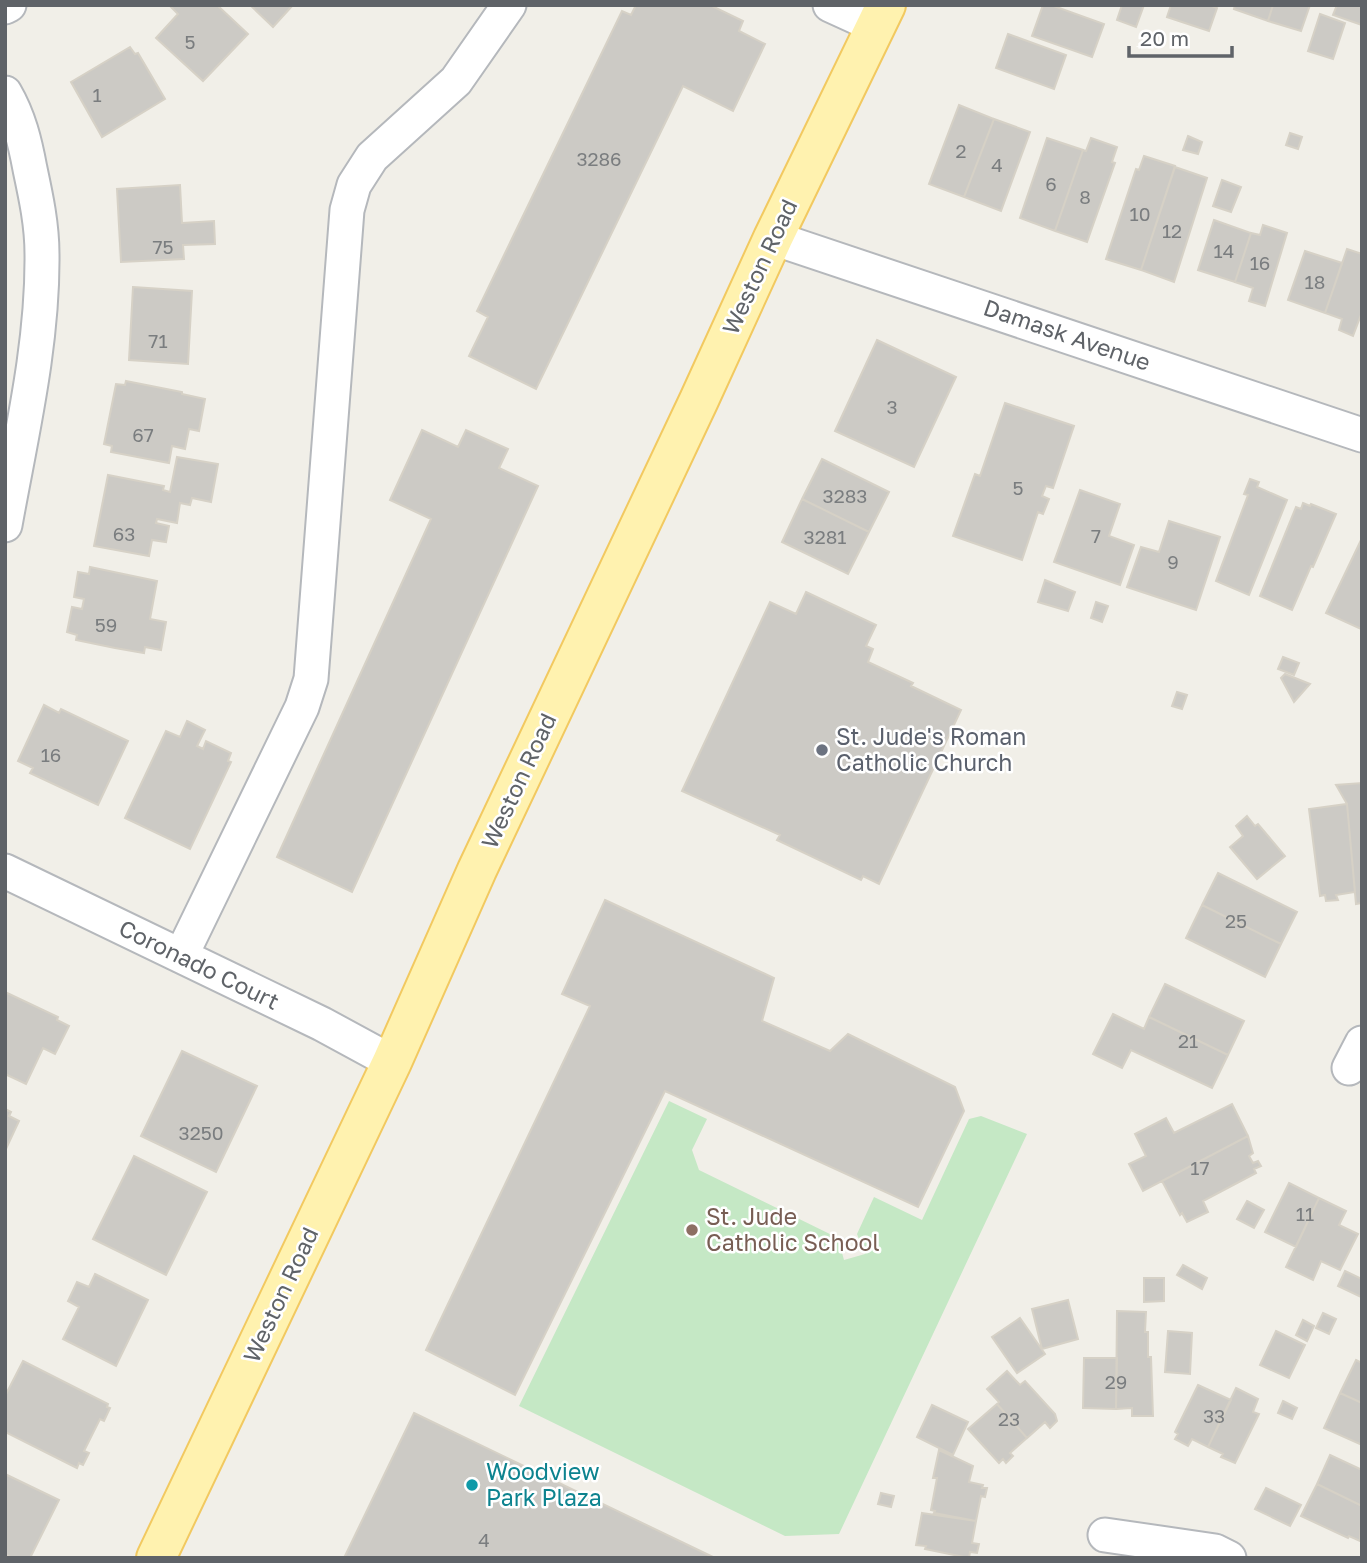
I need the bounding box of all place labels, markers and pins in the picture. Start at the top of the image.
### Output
place label: St. Jude's Roman Catholic Church [836,722,1026,776]
marker: St. Jude's Roman Catholic Church [814,742,830,758]
place label: St. Jude Catholic School [706,1202,880,1256]
marker: St. Jude Catholic School [684,1222,700,1238]
place label: Woodview Park Plaza [486,1457,602,1511]
marker: Woodview Park Plaza [464,1477,480,1493]

